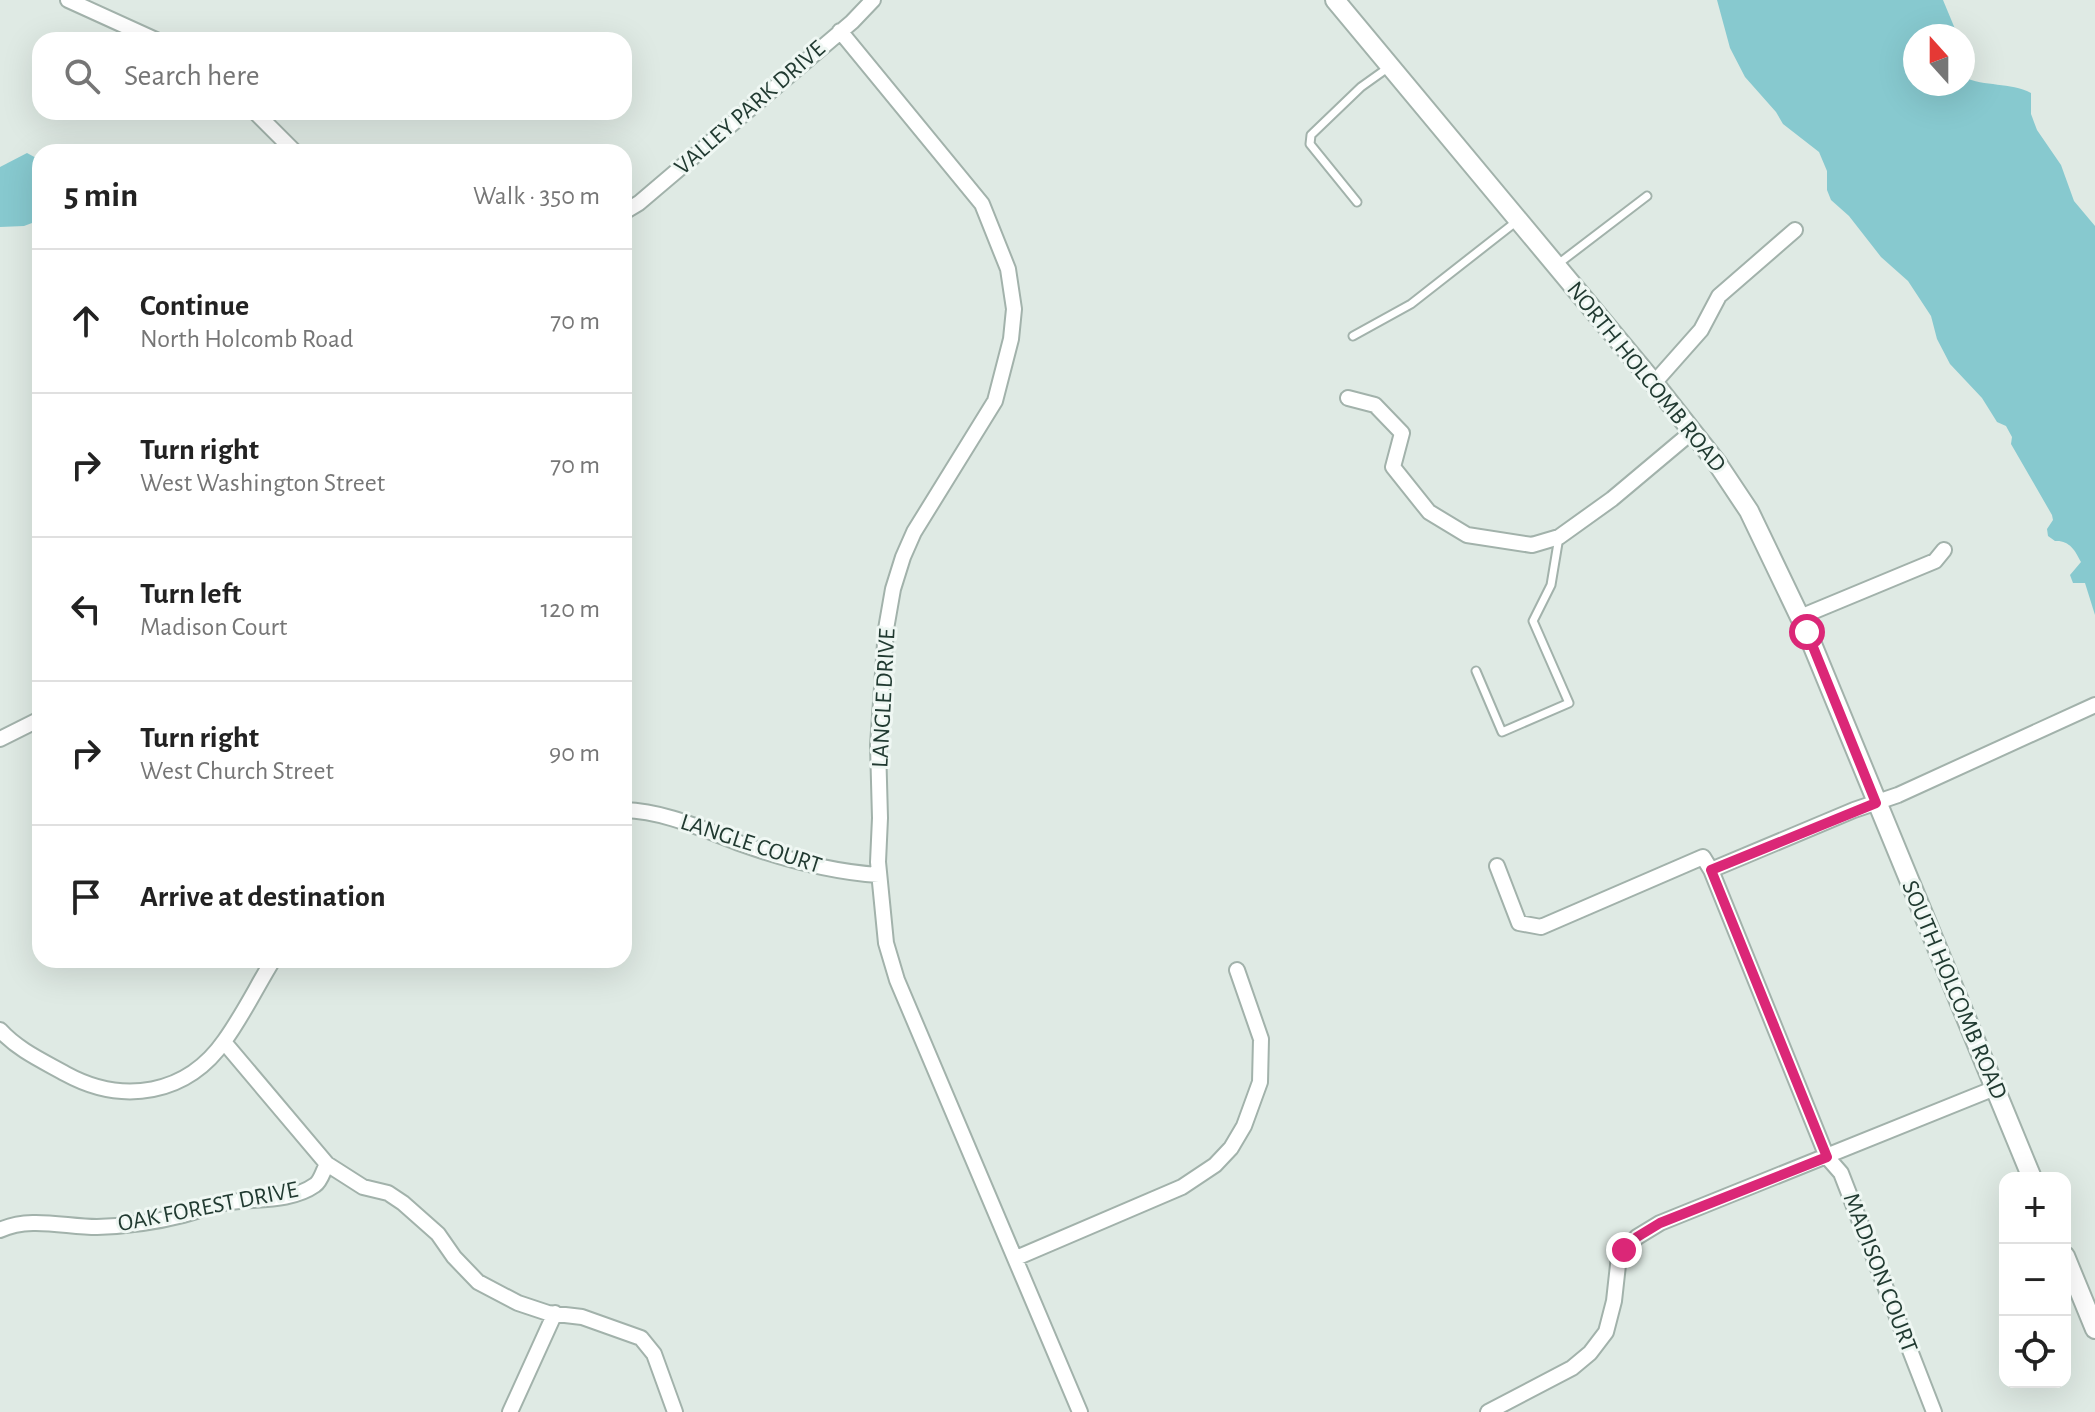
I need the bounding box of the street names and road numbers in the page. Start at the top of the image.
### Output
street label: VALLEY PARK DRIVE [670,36,830,180]
street label: NORTH HOLCOMB ROAD [1562,277,1730,477]
street label: LANGLE DRIVE [868,627,900,768]
street label: LANGLE COURT [678,810,825,878]
street label: SOUTH HOLCOMB ROAD [1897,877,2011,1103]
street label: OAK FOREST DRIVE [116,1178,301,1236]
street label: MADISON COURT [1839,1190,1921,1356]

